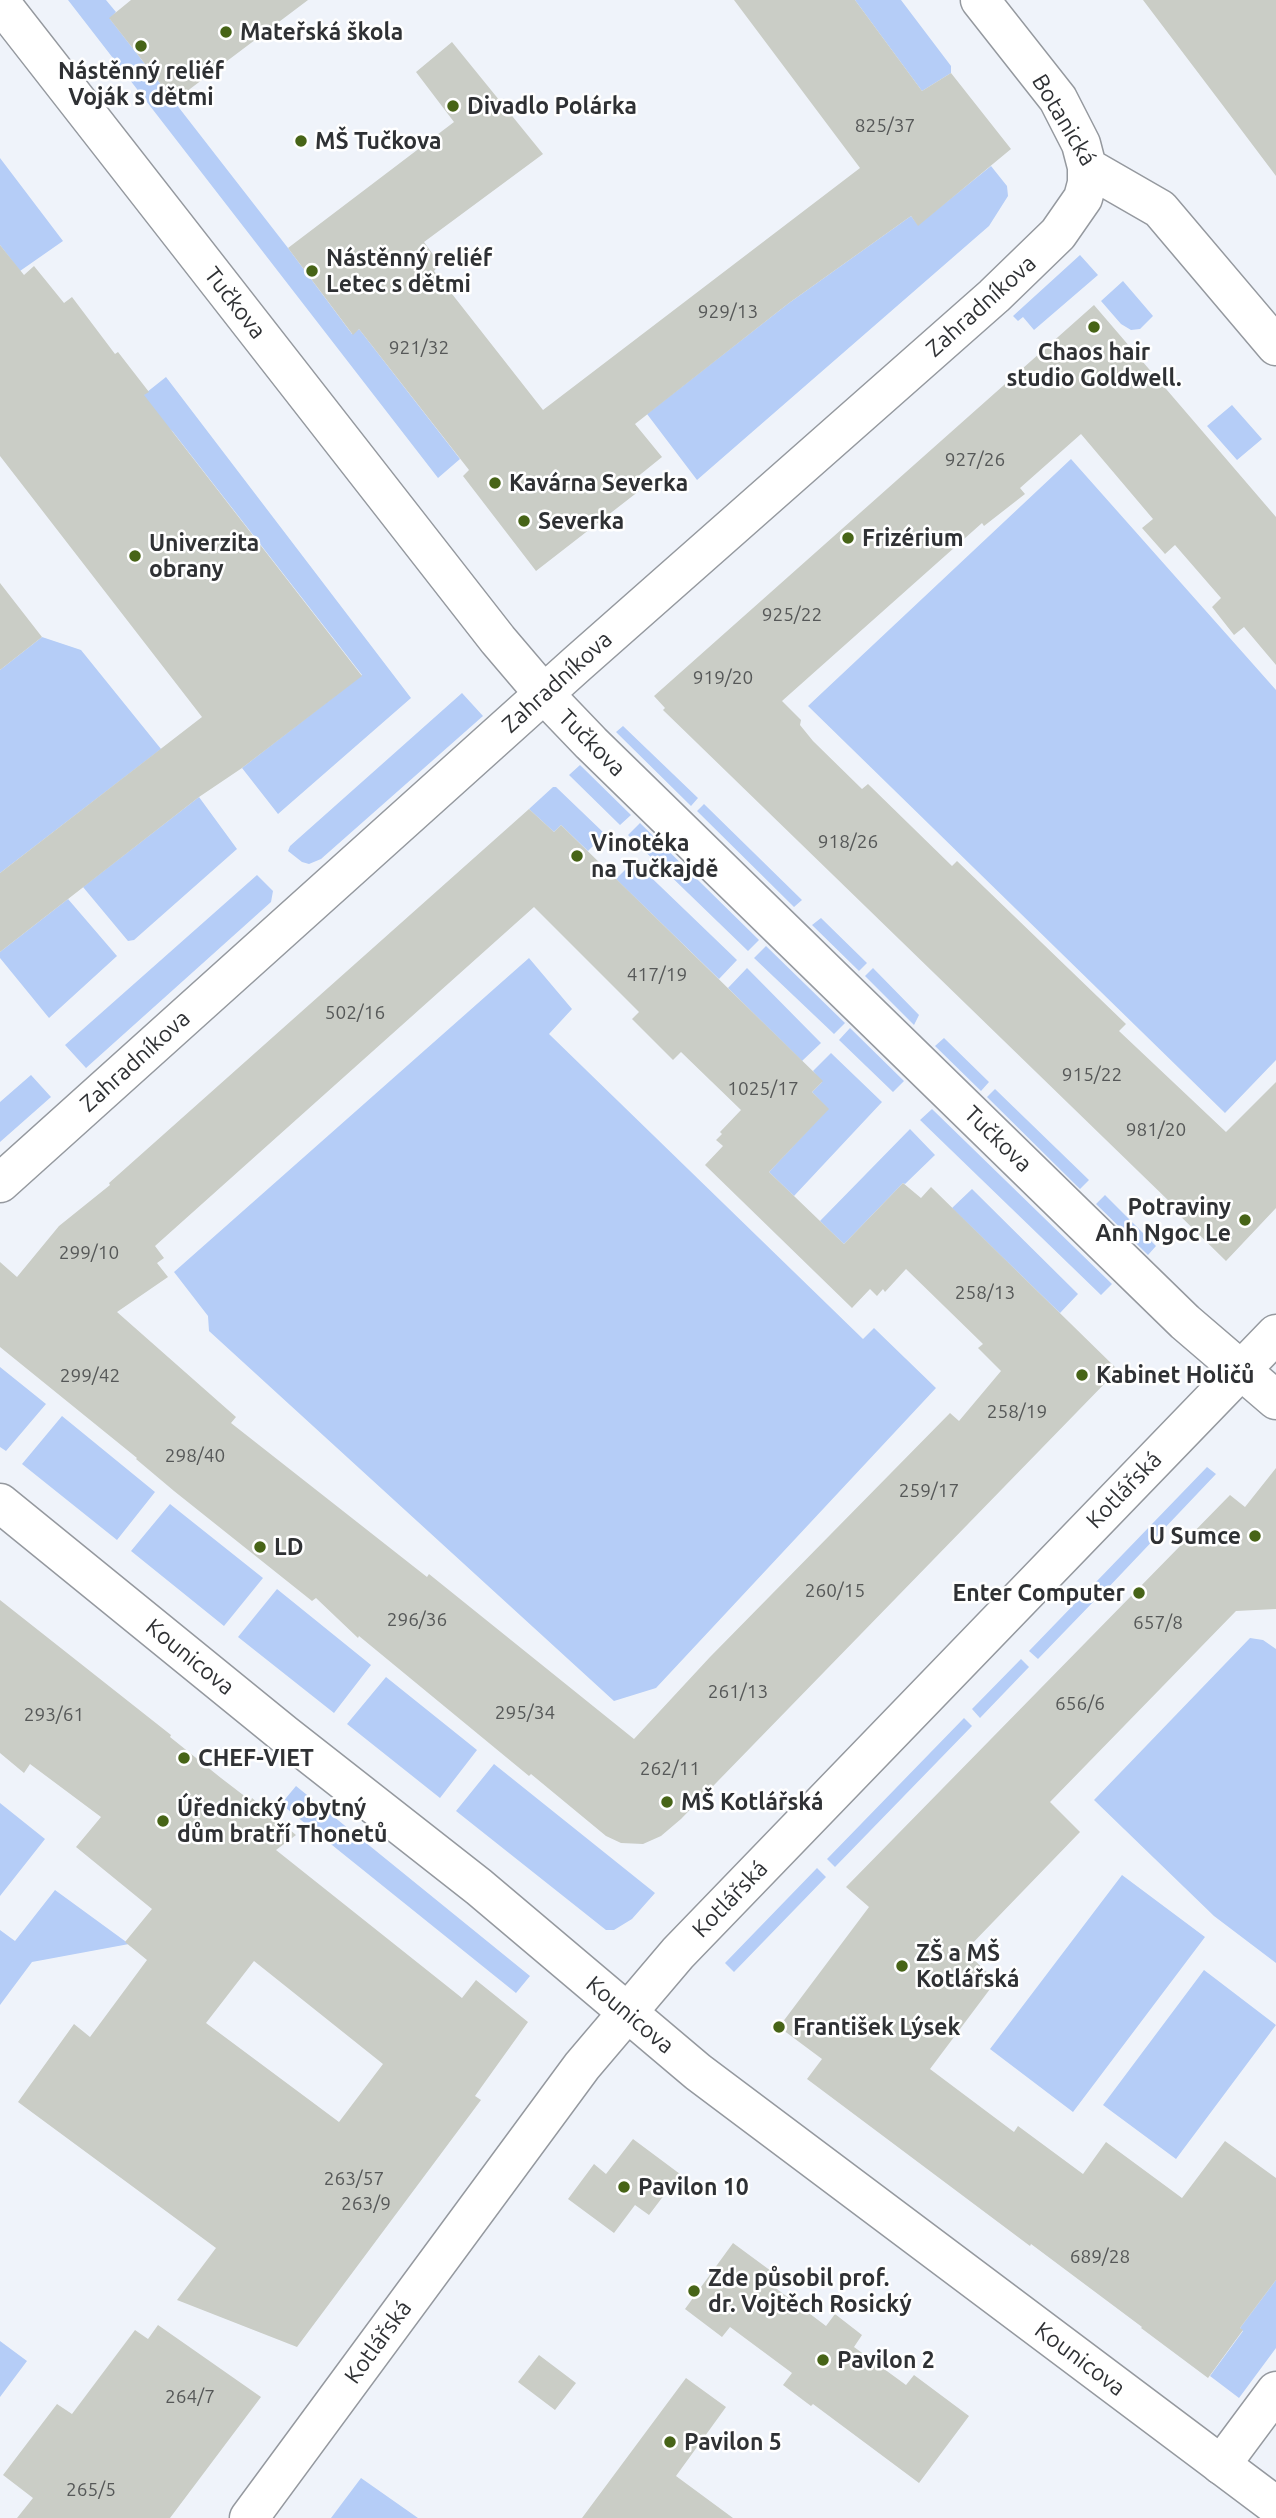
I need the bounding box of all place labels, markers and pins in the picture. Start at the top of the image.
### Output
place label: Mateřská škola [240,18,403,46]
marker: Mateřská škola [218,24,234,40]
marker: Nástěnný reliéf Voják s dětmi [133,38,149,54]
place label: Nástěnný reliéf Voják s dětmi [58,57,224,111]
place label: Divadlo Polárka [467,92,637,120]
marker: Divadlo Polárka [445,98,461,114]
place label: MŠ Tučkova [315,127,442,155]
marker: MŠ Tučkova [293,133,309,149]
place label: Nástěnný reliéf Letec s dětmi [326,244,492,298]
marker: Nástěnný reliéf Letec s dětmi [304,263,320,279]
marker: Chaos hair studio Goldwell. [1086,319,1102,335]
place label: Chaos hair studio Goldwell. [1006,338,1182,392]
place label: Kavárna Severka [509,469,688,497]
marker: Kavárna Severka [487,475,503,491]
place label: Severka [538,507,624,535]
marker: Severka [516,513,532,529]
place label: Frizérium [862,524,964,552]
place label: Univerzita obrany [149,529,259,583]
marker: Frizérium [840,530,856,546]
marker: Univerzita obrany [127,548,143,564]
place label: Vinotéka na Tučkajdě [591,829,719,883]
marker: Vinotéka na Tučkajdě [569,848,585,864]
place label: Potraviny Anh Ngoc Le [1095,1193,1231,1247]
marker: Potraviny Anh Ngoc Le [1237,1212,1253,1228]
place label: Kabinet Holičů [1096,1361,1254,1389]
marker: Kabinet Holičů [1074,1367,1090,1383]
place label: U Sumce [1149,1522,1241,1550]
marker: U Sumce [1247,1528,1263,1544]
place label: LD [274,1533,303,1561]
marker: LD [252,1539,268,1555]
place label: Enter Computer [953,1579,1125,1607]
marker: Enter Computer [1131,1585,1147,1601]
place label: CHEF-VIET [198,1744,314,1772]
marker: CHEF-VIET [176,1750,192,1766]
place label: MŠ Kotlářská [681,1788,824,1816]
place label: Úřednický obytný dům bratří Thonetů [177,1794,387,1848]
marker: MŠ Kotlářská [659,1794,675,1810]
marker: Úřednický obytný dům bratří Thonetů [155,1813,171,1829]
place label: ZŠ a MŠ Kotlářská [916,1939,1020,1993]
marker: ZŠ a MŠ Kotlářská [894,1958,910,1974]
place label: František Lýsek [793,2013,960,2041]
marker: František Lýsek [771,2019,787,2035]
place label: Pavilon 10 [638,2173,749,2201]
marker: Pavilon 10 [616,2179,632,2195]
place label: Zde působil prof. dr. Vojtěch Rosický [708,2264,912,2318]
marker: Zde působil prof. dr. Vojtěch Rosický [686,2283,702,2299]
place label: Pavilon 2 [837,2346,935,2374]
marker: Pavilon 2 [815,2352,831,2368]
place label: Pavilon 5 [684,2428,782,2456]
marker: Pavilon 5 [662,2434,678,2450]

